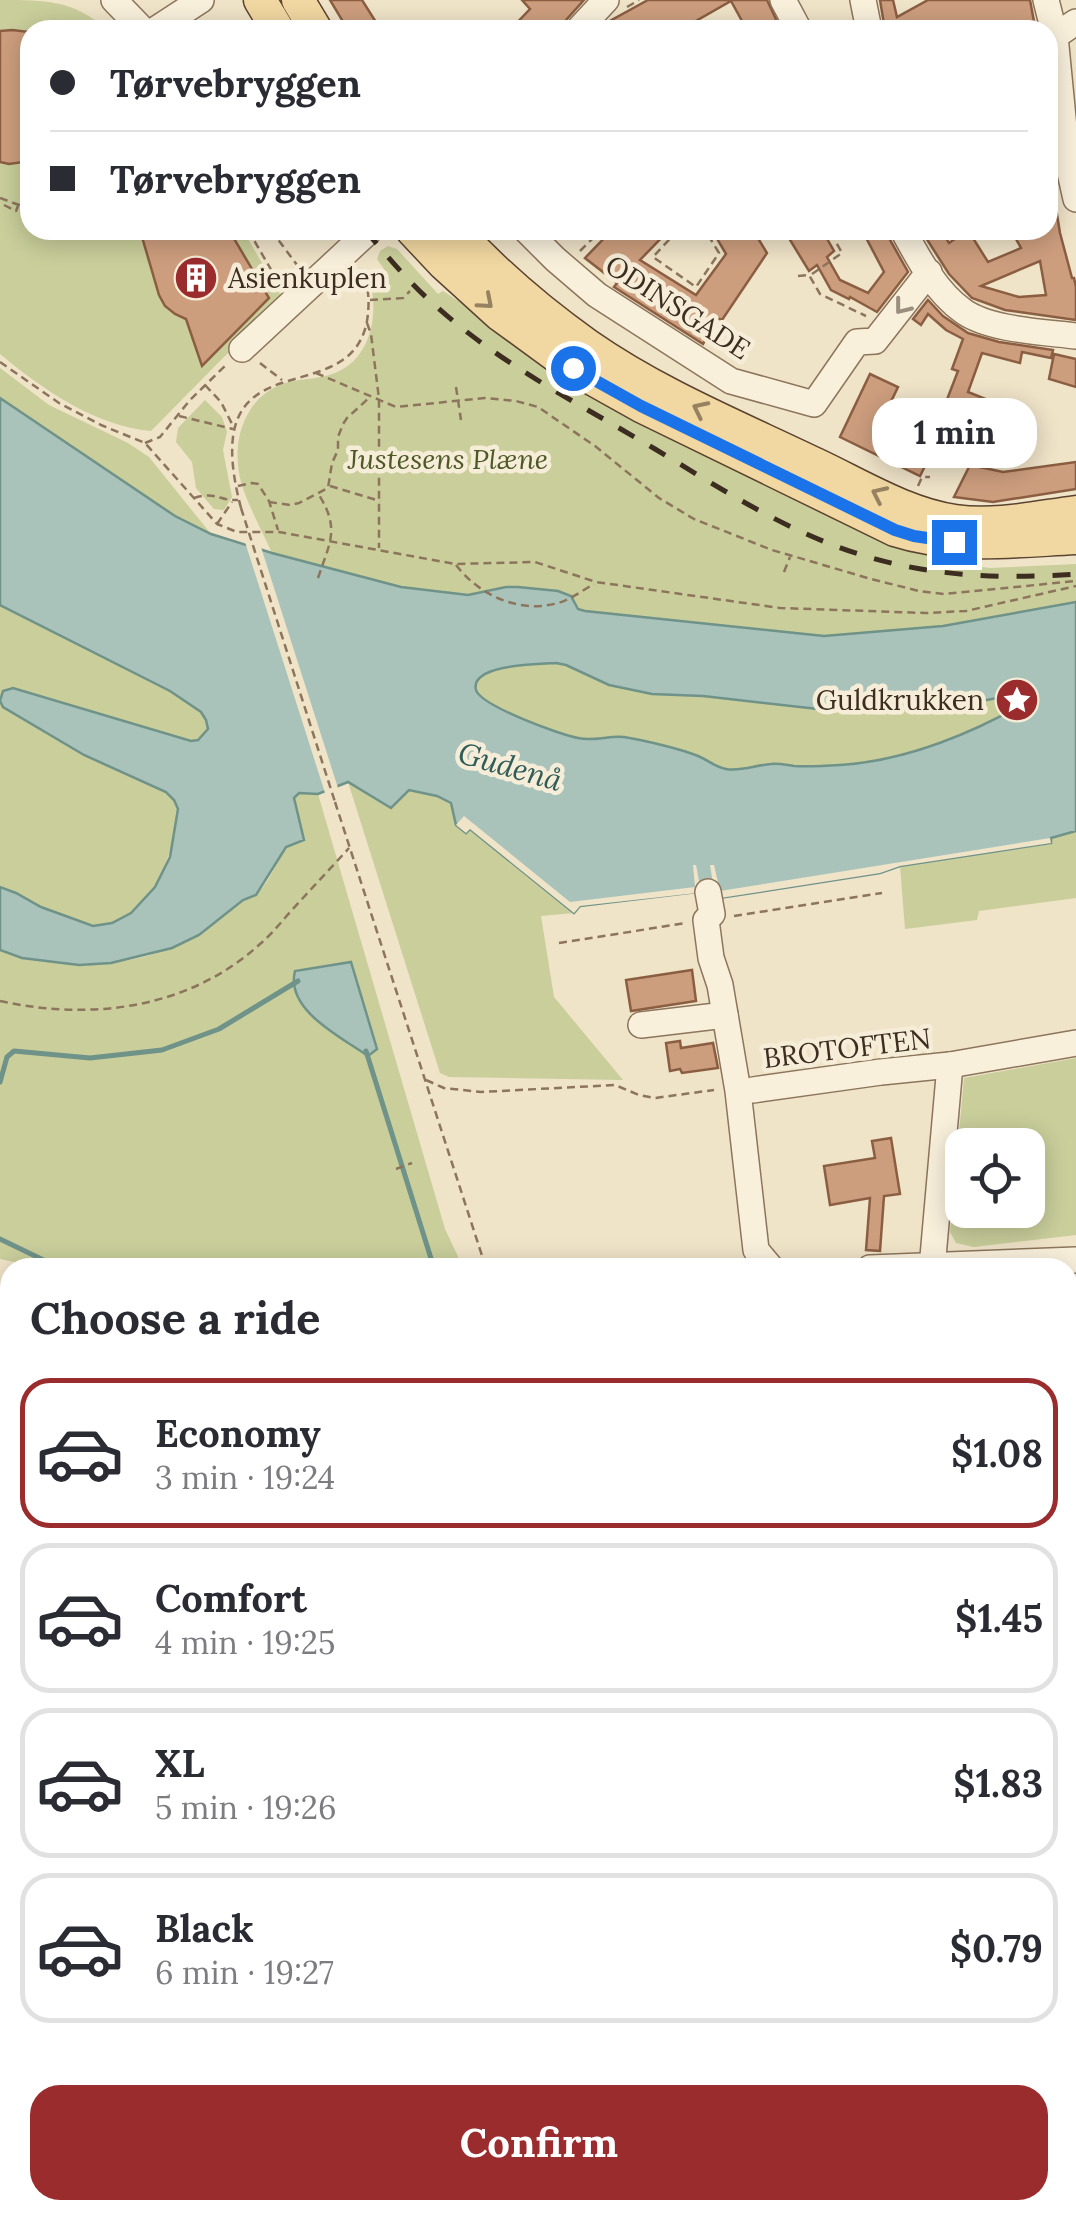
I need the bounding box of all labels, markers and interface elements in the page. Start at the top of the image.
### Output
text: Tørvebryggen [110,59,361,107]
text: Tørvebryggen [110,155,361,203]
street label: ODINSGADE [599,247,757,367]
building icon: Asienkuplen [173,255,219,301]
place label: Asienkuplen [227,260,387,296]
one-way arrow [474,291,493,309]
one-way arrow [896,295,914,313]
route start [551,346,596,391]
callout: 1 min [872,397,1036,467]
one-way arrow [692,401,710,421]
text: 1 min [914,412,995,453]
park label: Justesens Plæne [347,441,548,477]
one-way arrow [871,487,889,507]
route end [932,520,977,565]
place icon: Guldkrukken [994,677,1040,723]
place label: Guldkrukken [816,682,984,718]
water label: Gudenå [454,733,567,799]
street label: BROTOFTEN [761,1020,933,1076]
map controls [945,1128,1045,1228]
button: locate [945,1128,1045,1228]
text: Choose a ride [30,1289,320,1346]
icon: car [35,1408,125,1498]
text: Economy [155,1409,321,1457]
text: $1.08 [951,1429,1043,1477]
text: 3 min · 19:24 [155,1457,335,1498]
icon: car [35,1573,125,1663]
text: Comfort [155,1574,307,1622]
text: $1.45 [955,1594,1043,1642]
text: 4 min · 19:25 [155,1622,335,1663]
icon: car [35,1738,125,1828]
text: XL [155,1739,205,1787]
text: $1.83 [953,1759,1043,1807]
text: 5 min · 19:26 [155,1787,337,1828]
icon: car [35,1903,125,1993]
text: Black [155,1904,254,1952]
text: $0.79 [950,1924,1043,1972]
text: 6 min · 19:27 [155,1952,334,1993]
button: Confirm [30,2085,1048,2200]

